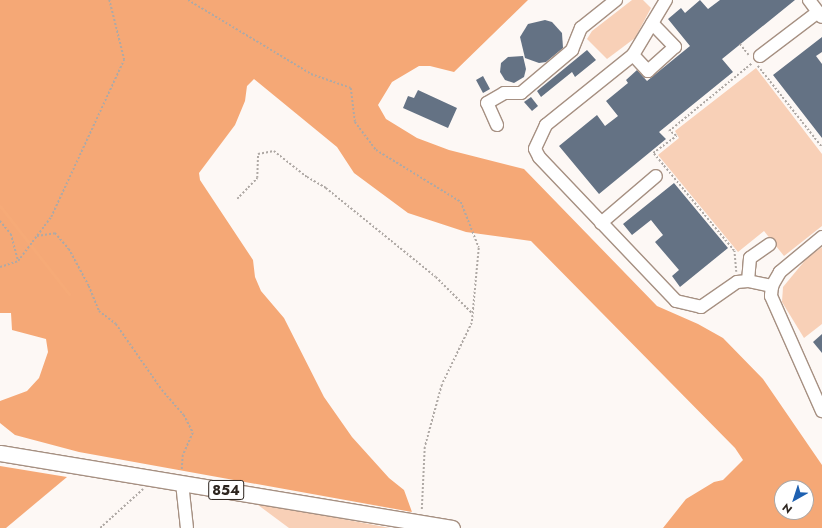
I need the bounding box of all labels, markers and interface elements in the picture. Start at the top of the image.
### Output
road number: 854 [208,478,244,502]
north arrow [774,480,814,520]
text: N [779,500,796,518]

